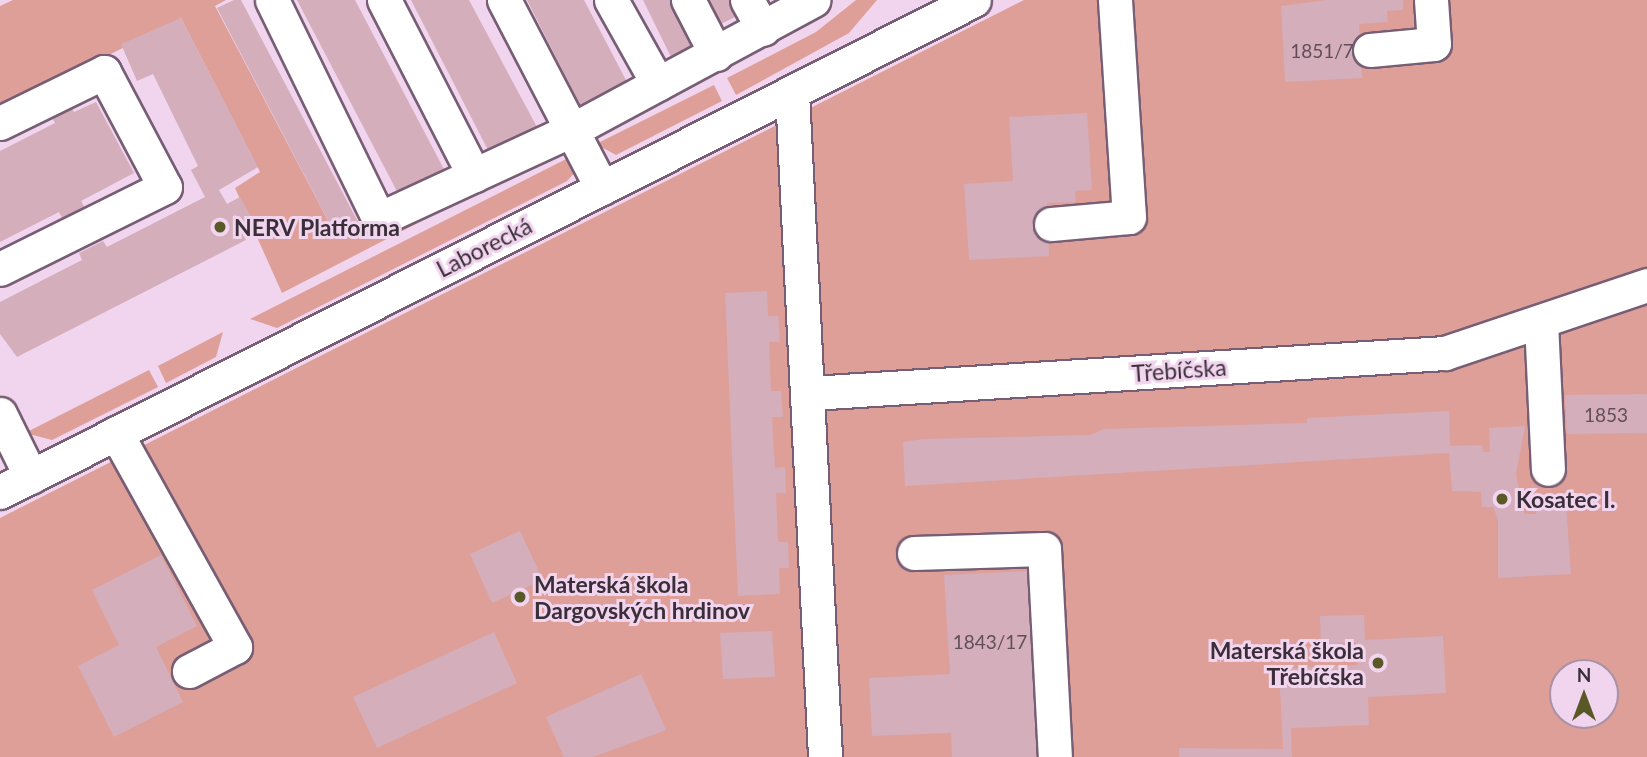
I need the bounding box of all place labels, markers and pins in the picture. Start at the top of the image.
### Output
place label: NERV Platforma [234,213,401,241]
marker: NERV Platforma [212,219,228,235]
place label: Kosatec I. [1516,485,1615,513]
marker: Kosatec I. [1494,491,1510,507]
place label: Materská škola Dargovských hrdinov [534,570,750,624]
marker: Materská škola Dargovských hrdinov [512,589,528,605]
place label: Materská škola Třebíčska [1210,636,1364,690]
marker: Materská škola Třebíčska [1370,655,1386,671]

